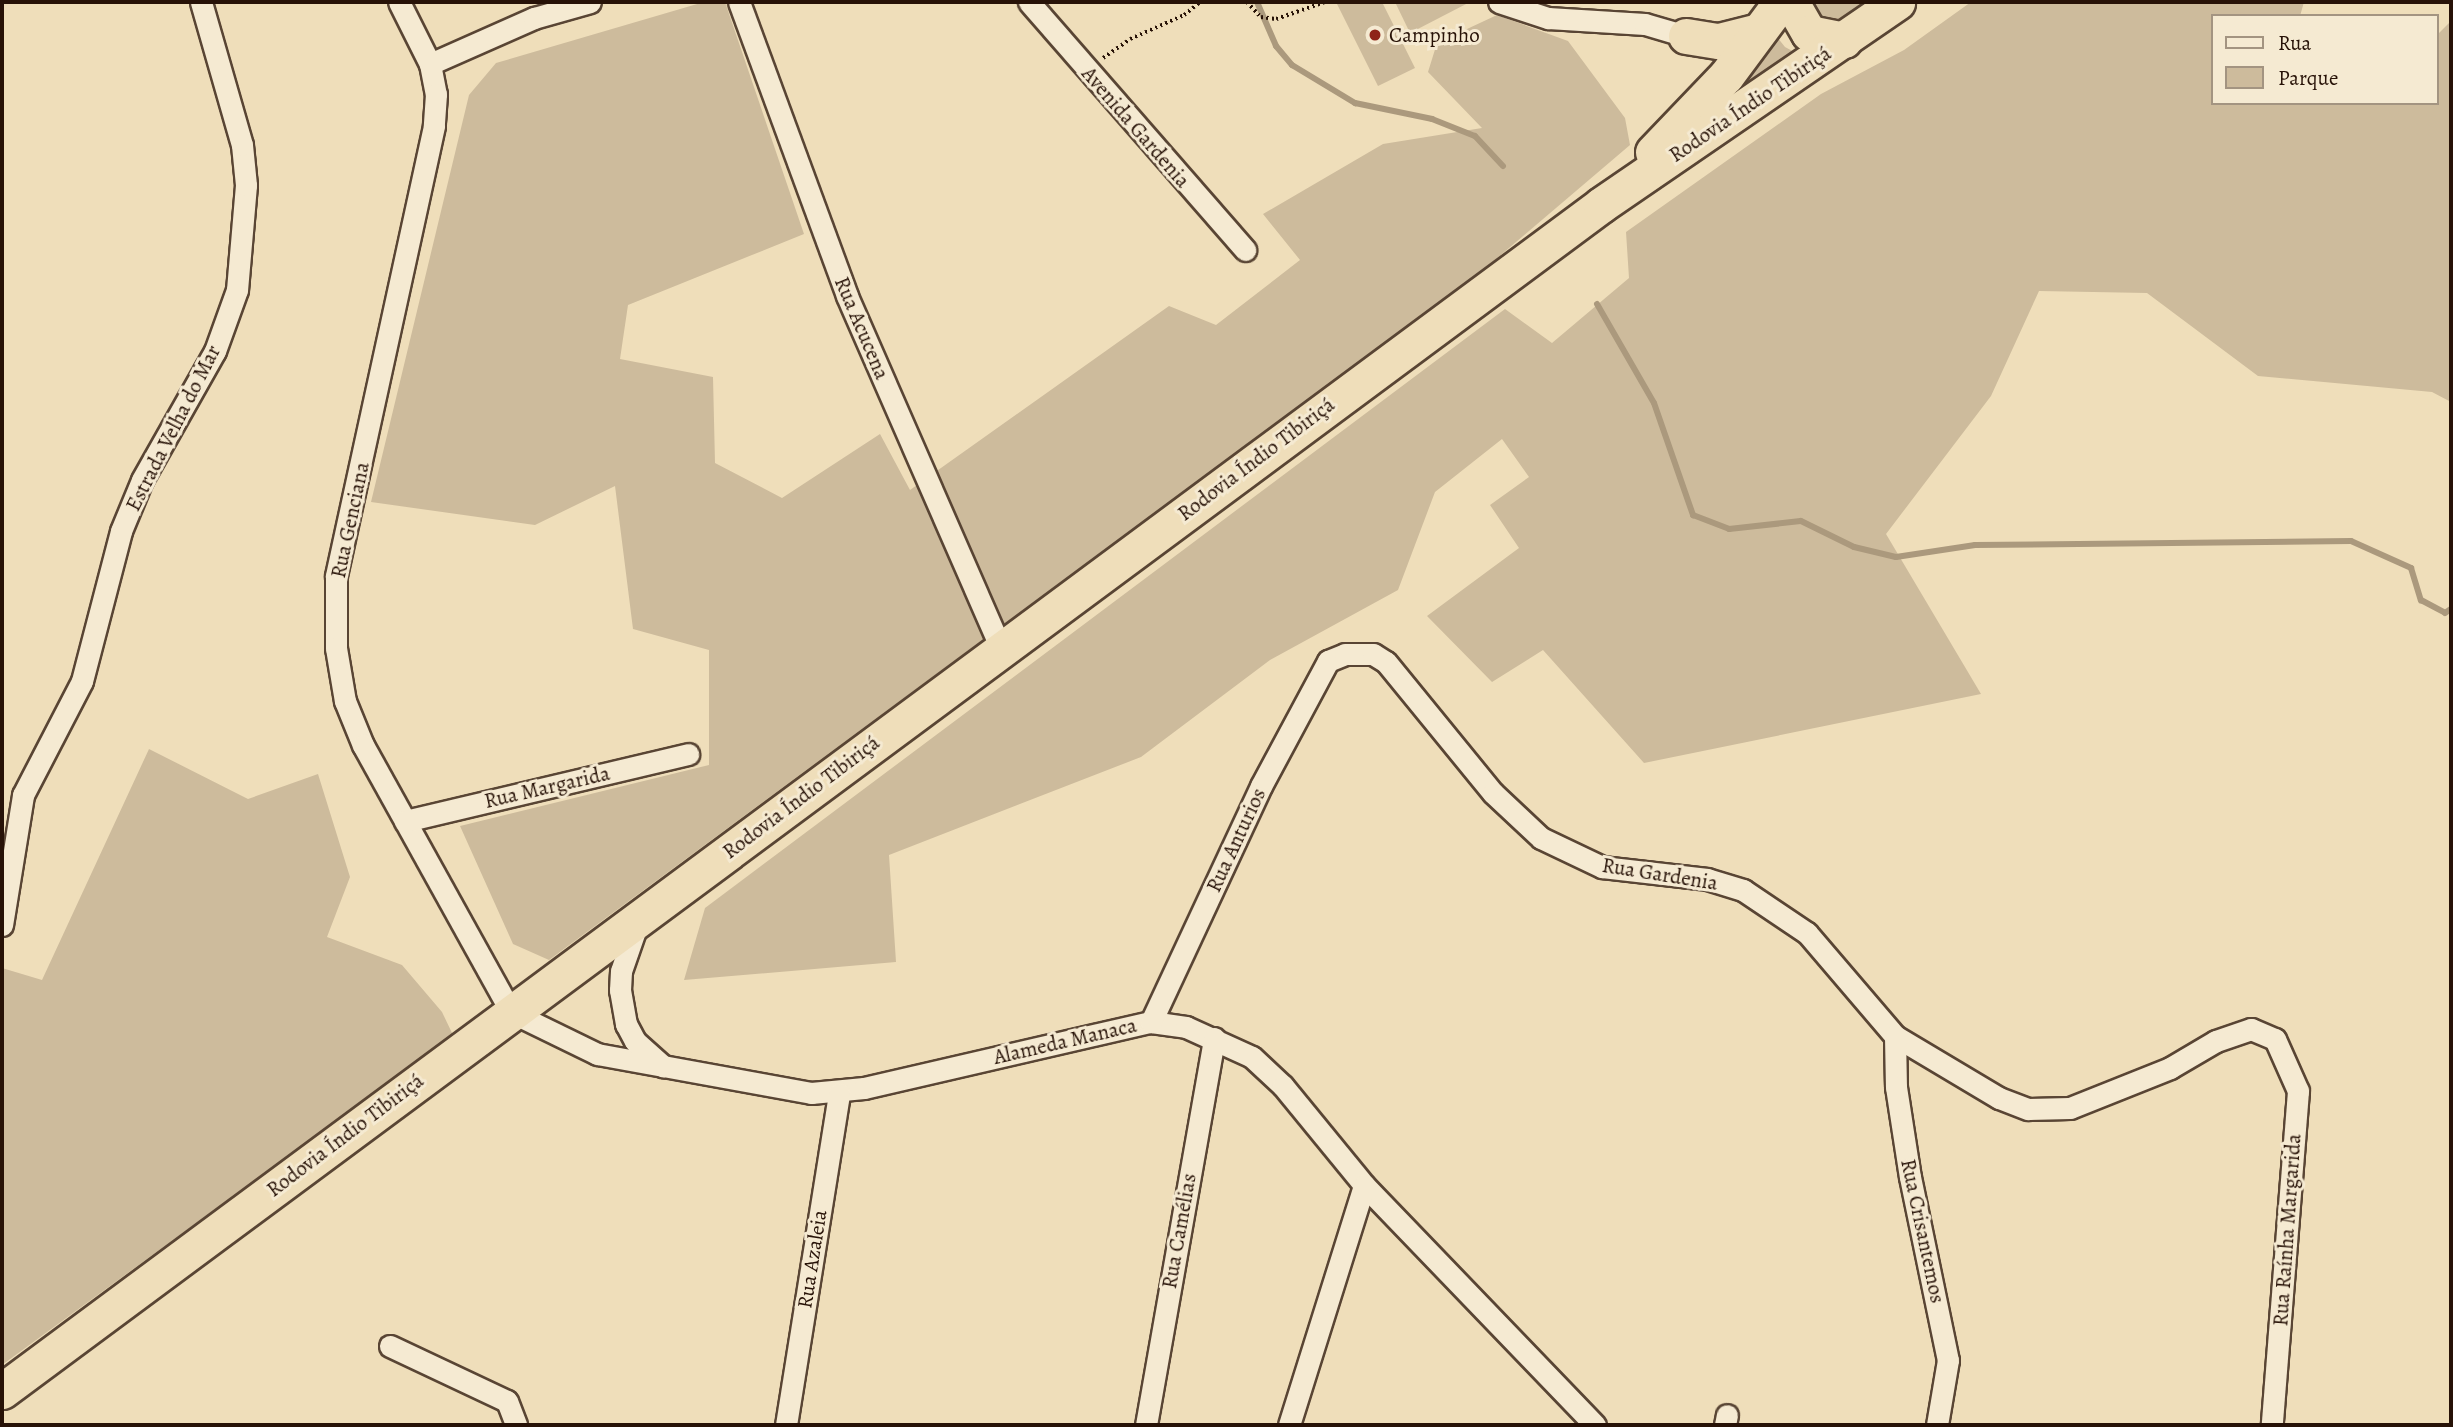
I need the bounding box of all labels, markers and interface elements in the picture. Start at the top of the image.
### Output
legend [2212,14,2439,105]
place label: Campinho [1389,22,1480,48]
marker: Campinho [1367,27,1383,43]
text: Rua [2278,29,2311,57]
street label: Rodovia Índio Tibiriçá [1664,40,1836,168]
street label: Avenida Gardenia [1077,61,1195,193]
text: Parque [2278,64,2338,92]
street label: Rua Acucena [829,273,895,383]
street label: Estrada Velha do Mar [120,341,226,515]
street label: Rodovia Índio Tibiriçá [1173,392,1339,526]
street label: Rua Genciana [325,460,375,580]
street label: Rodovia Índio Tibiriçá [718,730,884,864]
street label: Rua Margarida [482,760,612,814]
street label: Rua Anturios [1201,784,1271,896]
street label: Rua Gardenia [1600,852,1720,896]
street label: Alameda Manaca [991,1012,1139,1070]
street label: Rodovia Índio Tibiriçá [262,1068,428,1202]
street label: Rua Raínha Margarida [2268,1133,2306,1327]
street label: Rua Crisantemos [1895,1157,1951,1305]
street label: Rua Camélias [1156,1171,1202,1291]
street label: Rua Azaleia [792,1208,832,1310]

